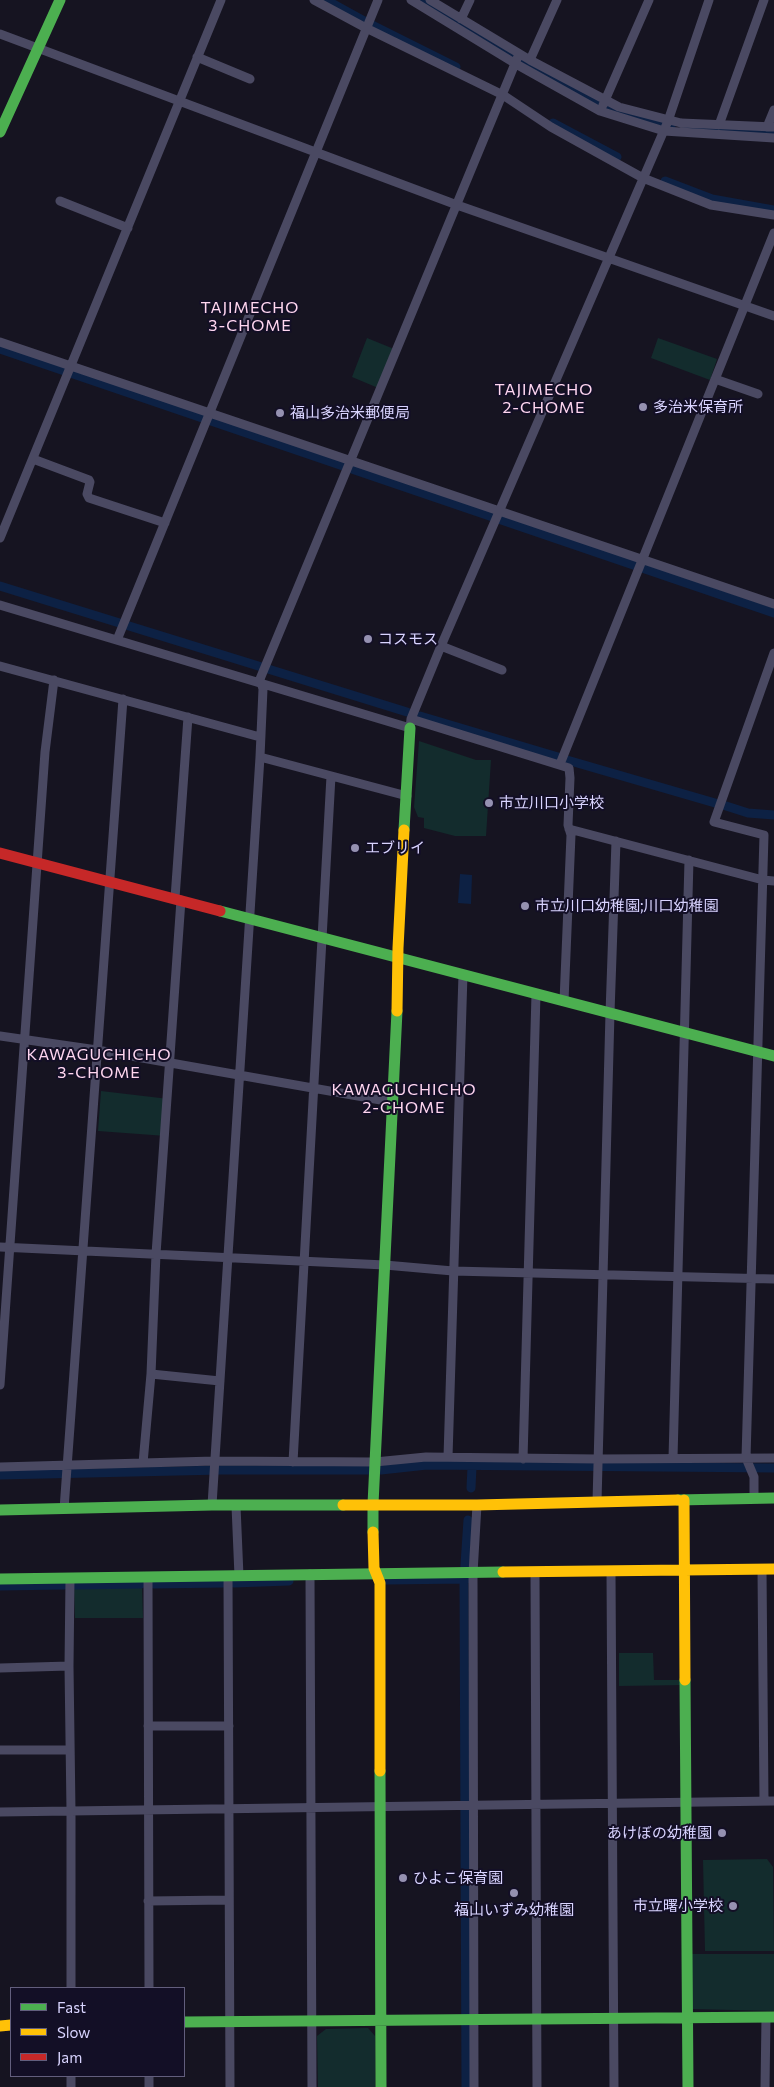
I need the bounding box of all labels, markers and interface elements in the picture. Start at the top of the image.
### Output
district label: TAJIMECHO 3-CHOME [199,298,301,336]
district label: TAJIMECHO 2-CHOME [493,380,595,418]
place label: 多治米保育所 [653,398,743,416]
marker: 多治米保育所 [637,401,649,413]
place label: 福山多治米郵便局 [290,404,410,422]
marker: 福山多治米郵便局 [274,407,286,419]
place label: コスモス [378,630,438,648]
marker: コスモス [362,633,374,645]
place label: 市立川口小学校 [499,794,604,812]
marker: 市立川口小学校 [483,797,495,809]
place label: エブリイ [365,839,425,857]
marker: エブリイ [349,842,361,854]
place label: 市立川口幼稚園;川口幼稚園 [535,897,719,915]
marker: 市立川口幼稚園;川口幼稚園 [519,900,531,912]
district label: KAWAGUCHICHO 3-CHOME [25,1045,173,1083]
district label: KAWAGUCHICHO 2-CHOME [330,1080,478,1118]
place label: あけぼの幼稚園 [607,1824,712,1842]
marker: あけぼの幼稚園 [716,1827,728,1839]
place label: ひよこ保育園 [413,1869,503,1887]
marker: ひよこ保育園 [397,1872,409,1884]
marker: 福山いずみ幼稚園 [508,1887,520,1899]
place label: 市立曙小学校 [633,1897,723,1915]
marker: 市立曙小学校 [727,1900,739,1912]
place label: 福山いずみ幼稚園 [454,1901,574,1919]
legend [10,1987,185,2077]
text: Fast [57,1998,86,2016]
text: Slow [57,2023,90,2041]
text: Jam [57,2048,82,2066]

